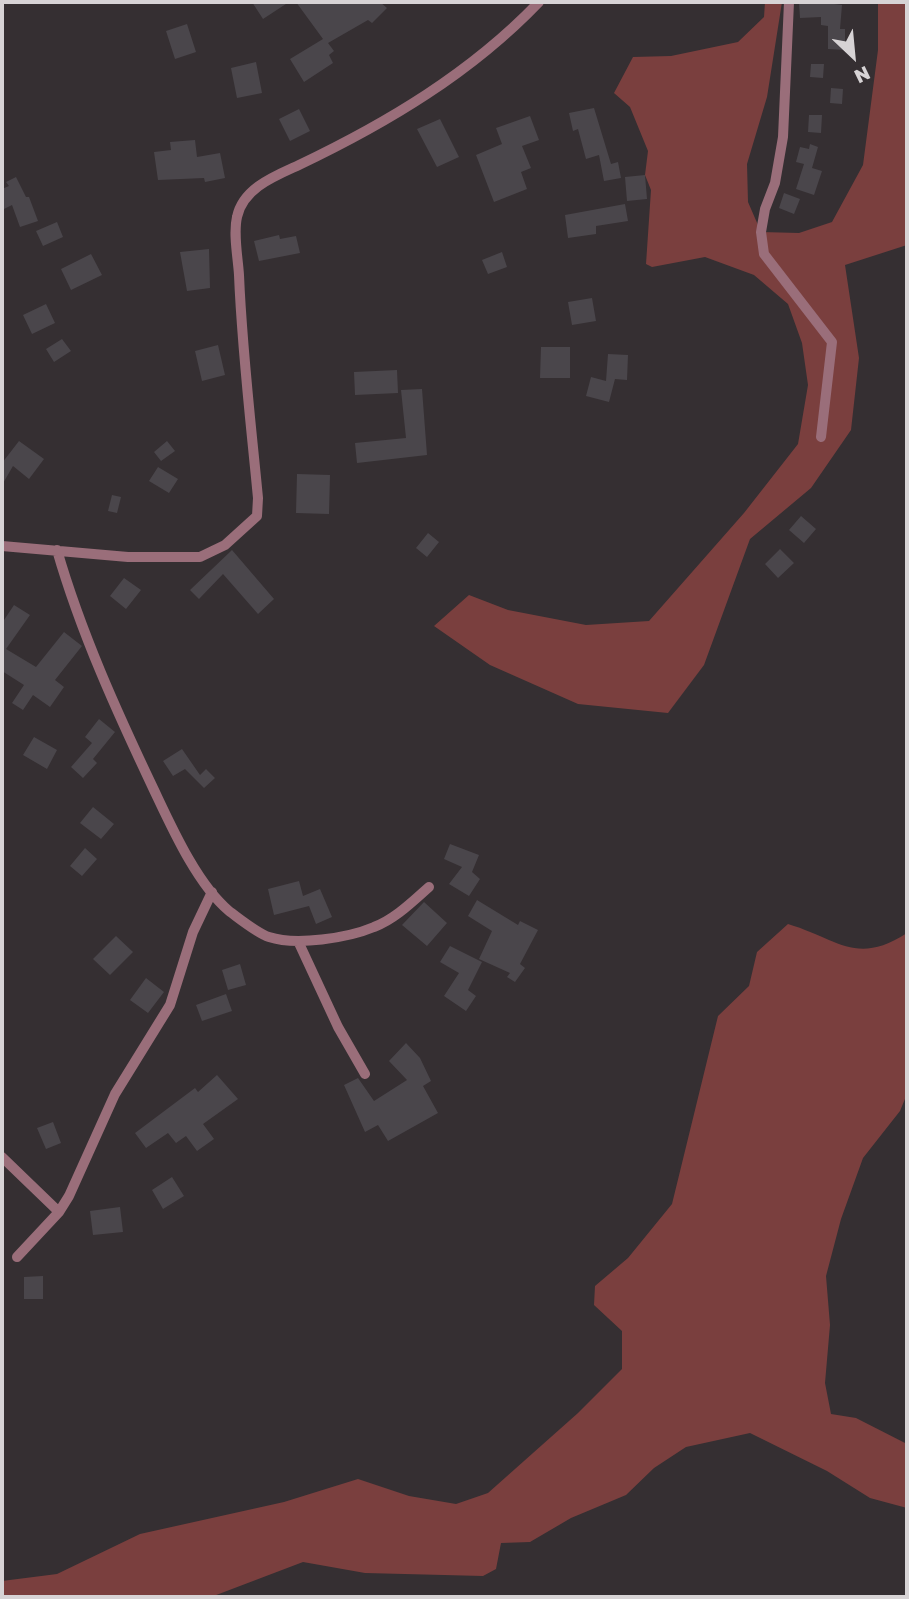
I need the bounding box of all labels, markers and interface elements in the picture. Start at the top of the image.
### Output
north arrow [818,21,888,91]
text: N [851,62,874,89]

